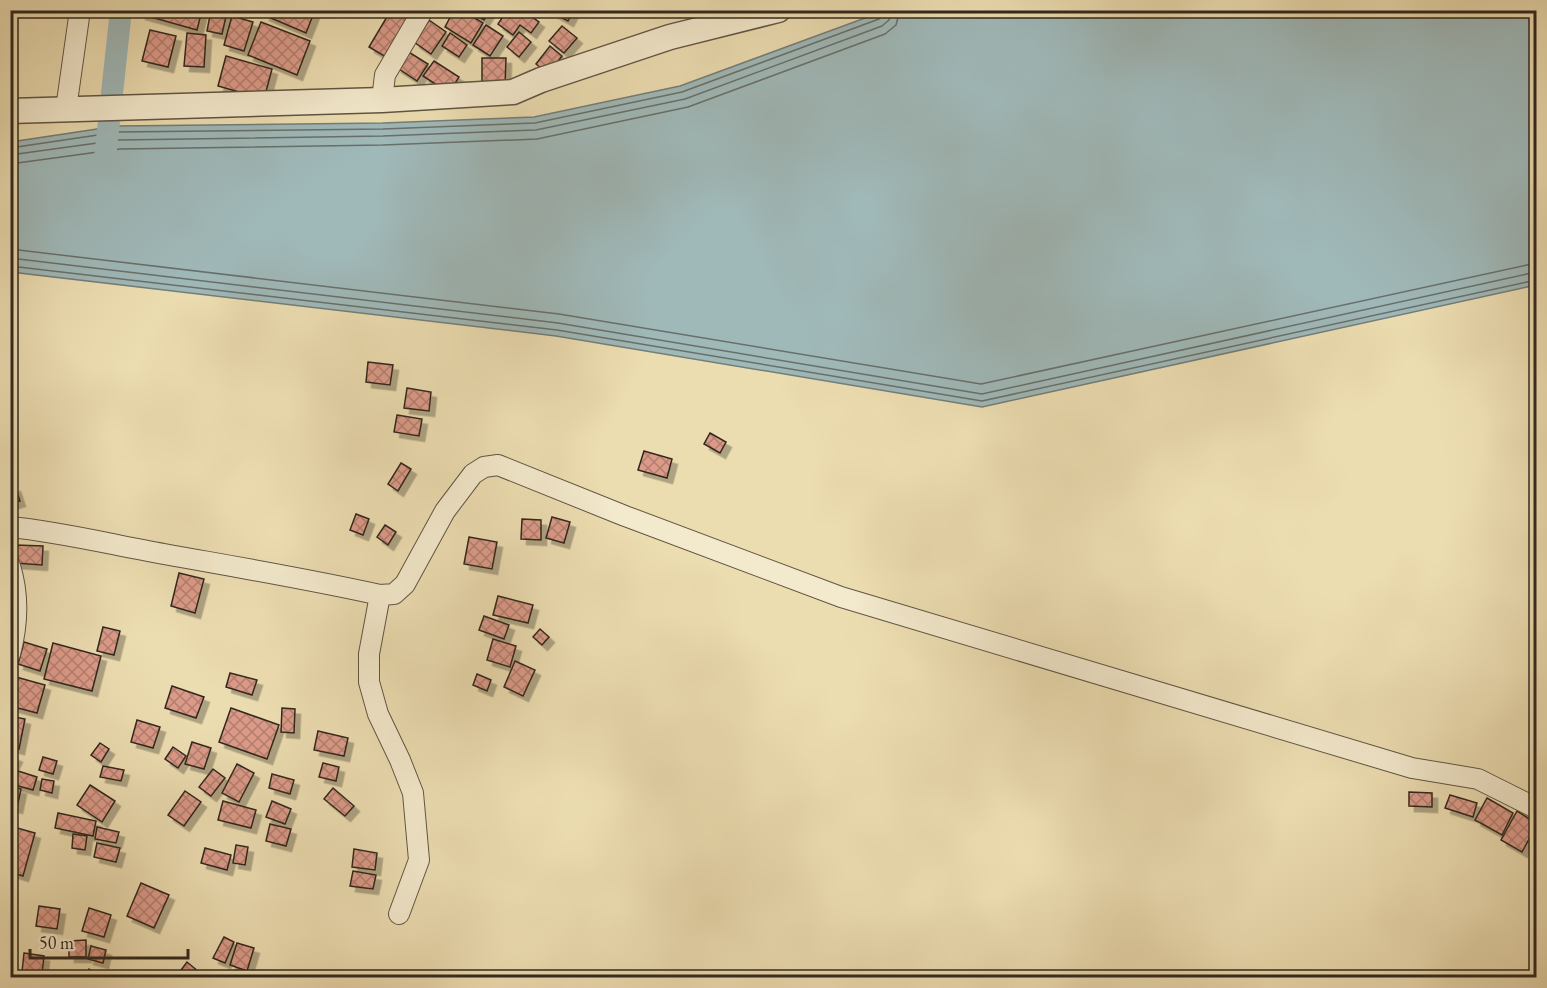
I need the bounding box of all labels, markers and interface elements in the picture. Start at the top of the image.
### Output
scale bar [30,922,188,960]
text: 50 m [39,931,74,954]

